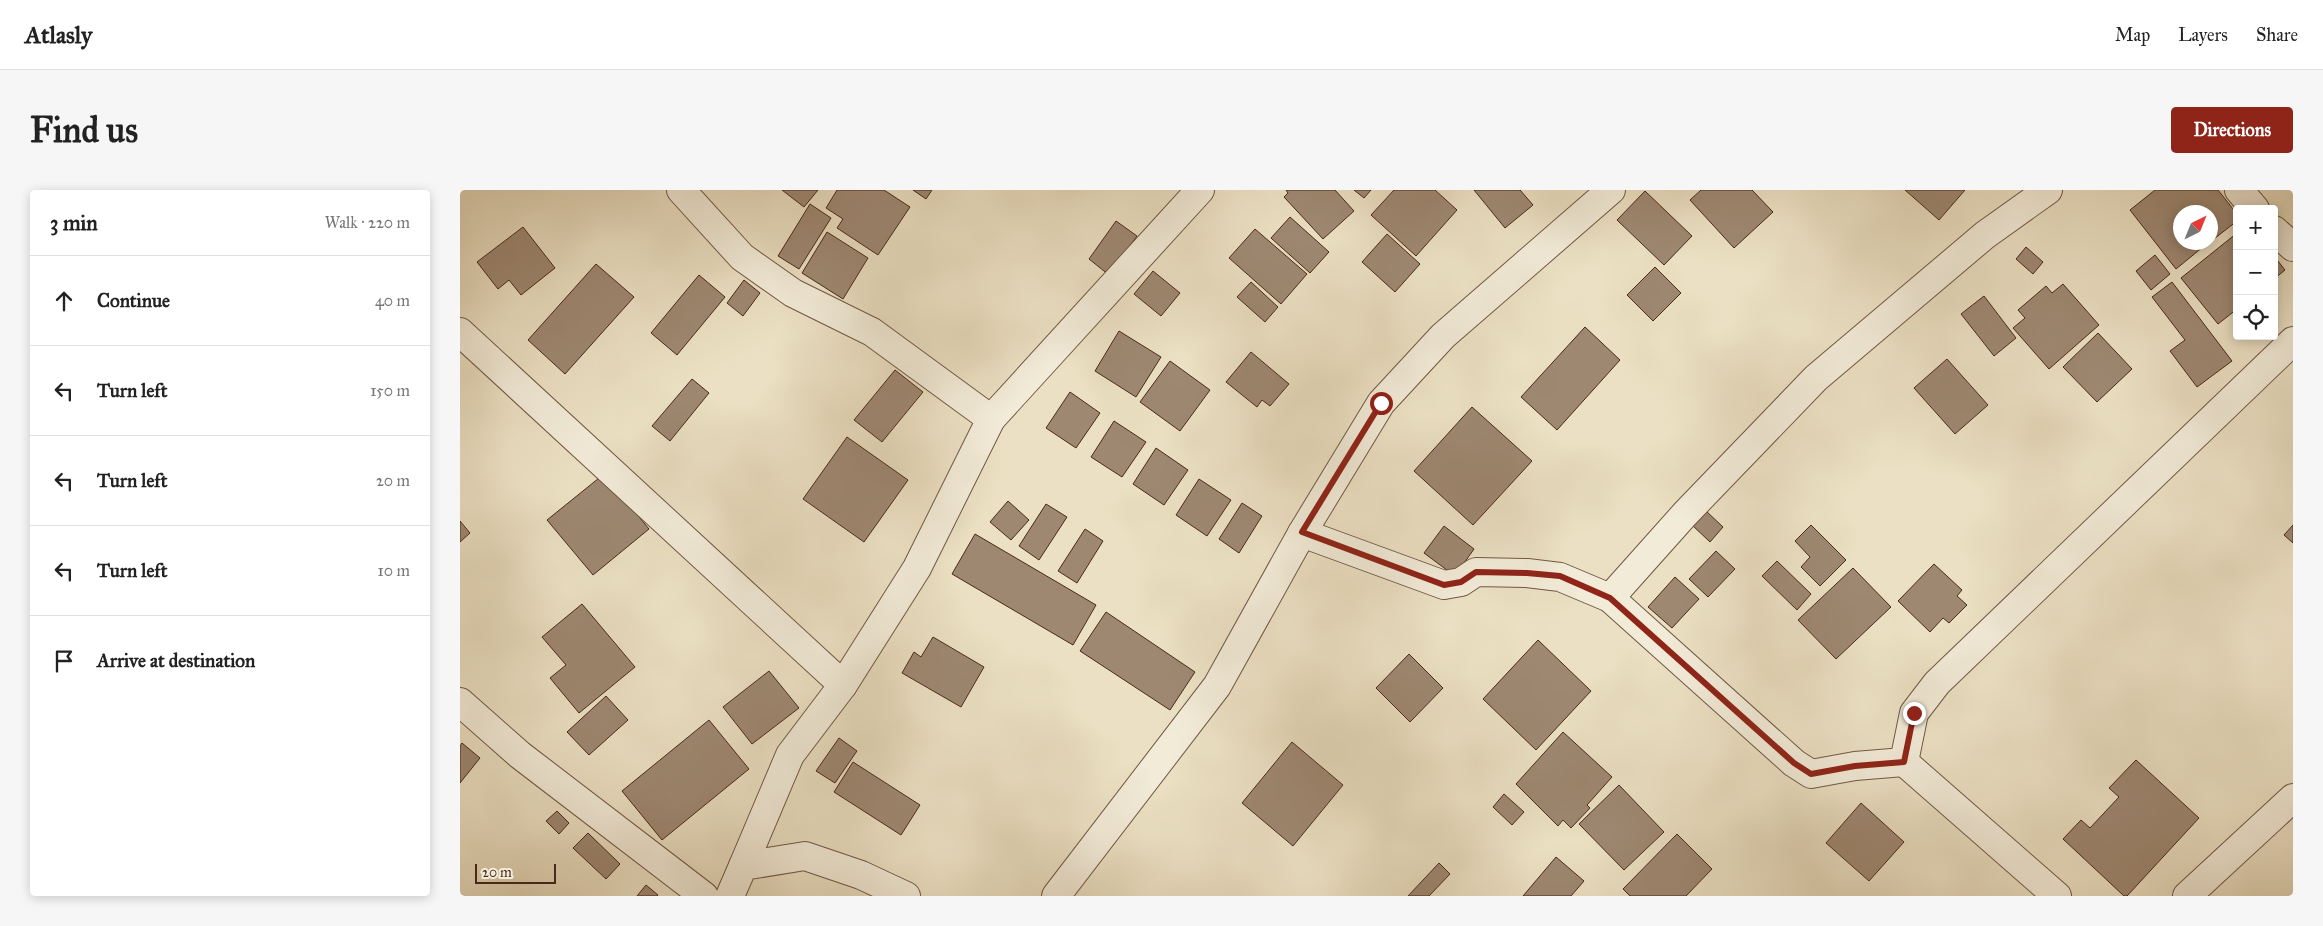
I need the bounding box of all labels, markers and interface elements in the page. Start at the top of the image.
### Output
text: Atlasly [25,20,92,50]
text: Map [2115,24,2150,46]
text: Layers [2178,24,2228,46]
text: Share [2256,24,2298,46]
button: Directions [2171,107,2293,153]
text: Find us [30,109,138,152]
north arrow [2173,205,2218,250]
map controls [2233,205,2278,340]
button: + [2233,205,2278,250]
text: 3 min [50,210,98,236]
text: Walk · 220 m [325,213,410,232]
button: − [2233,250,2278,295]
icon: ahead [50,287,78,315]
text: Continue [97,289,170,312]
text: 40 m [375,291,410,310]
button: locate [2233,295,2278,340]
icon: left [50,377,78,405]
text: Turn left [97,379,167,402]
text: 150 m [370,381,410,400]
route start [1370,392,1393,415]
icon: left [50,467,78,495]
text: Turn left [97,469,167,492]
text: 20 m [376,471,410,490]
icon: left [50,557,78,585]
text: Turn left [97,559,167,582]
text: 10 m [378,561,410,580]
icon: arrive [50,647,78,675]
text: Arrive at destination [97,649,255,672]
route end [1903,702,1926,725]
scale bar [475,861,556,884]
text: 20 m [482,864,512,881]

